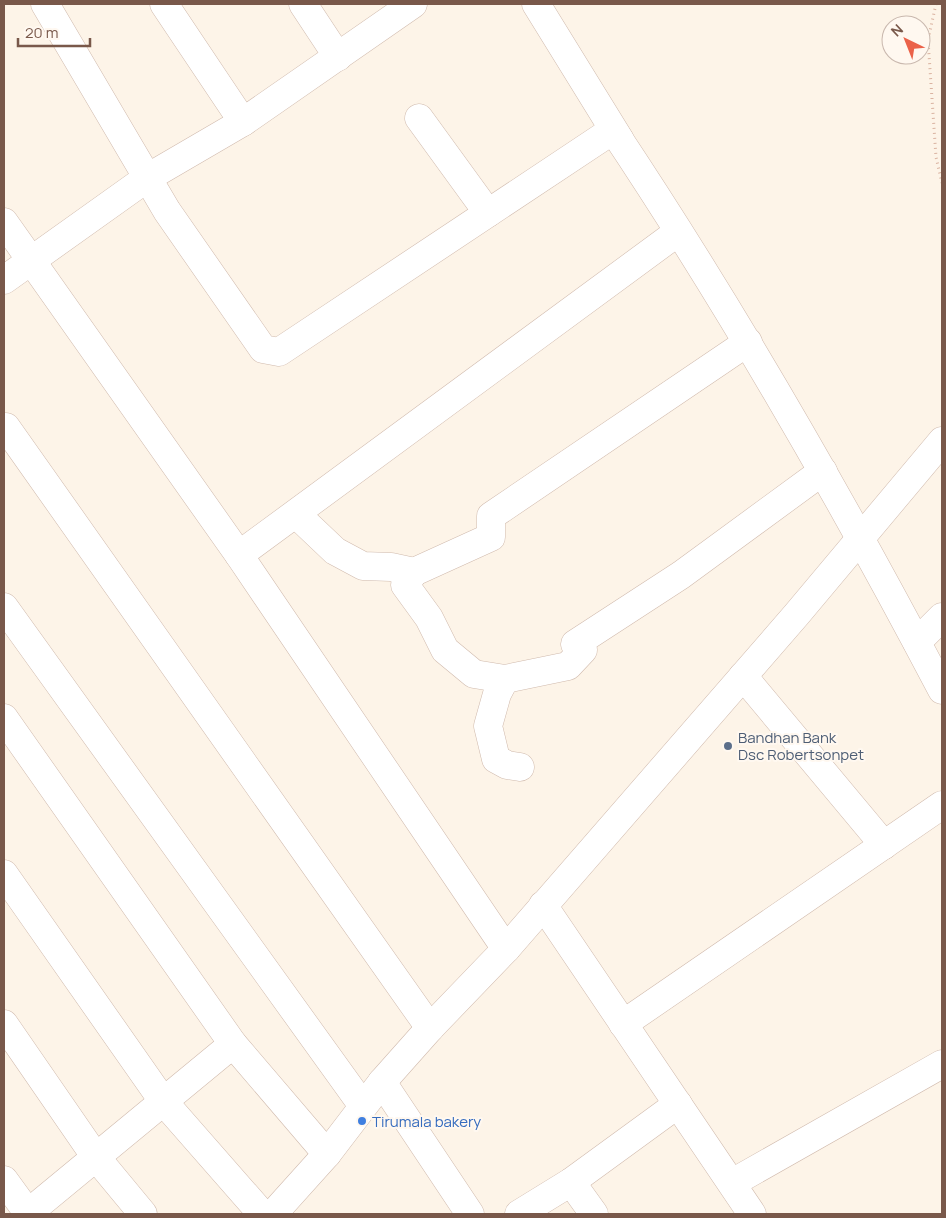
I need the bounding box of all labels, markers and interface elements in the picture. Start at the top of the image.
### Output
scale bar [18,15,90,47]
north arrow [881,15,931,65]
text: N [887,20,907,41]
text: 20 m [25,22,58,43]
place label: Bandhan Bank Dsc Robertsonpet [738,727,864,765]
marker: Bandhan Bank Dsc Robertsonpet [722,740,734,752]
place label: Tirumala bakery [372,1111,481,1132]
marker: Tirumala bakery [356,1115,368,1127]

